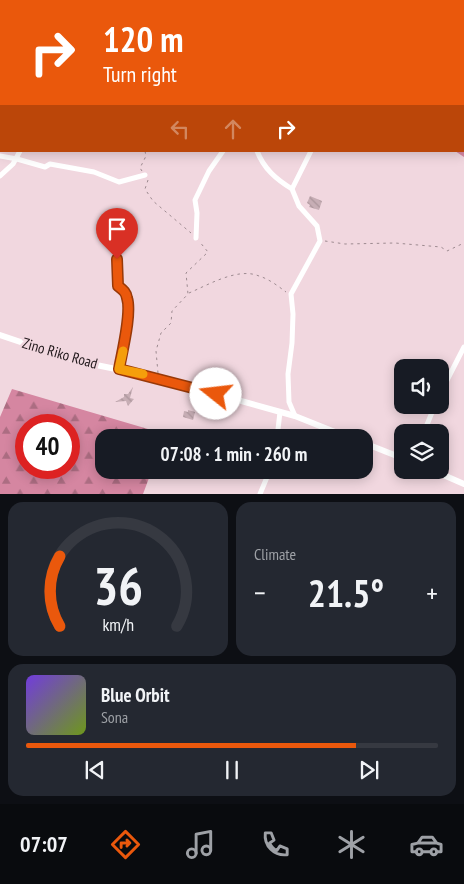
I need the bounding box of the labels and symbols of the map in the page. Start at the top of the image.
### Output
pin [96,208,138,259]
street label: Zino Riko Road [20,333,100,373]
position arrow [189,367,241,419]
speed limit sign: 40 [15,414,80,479]

